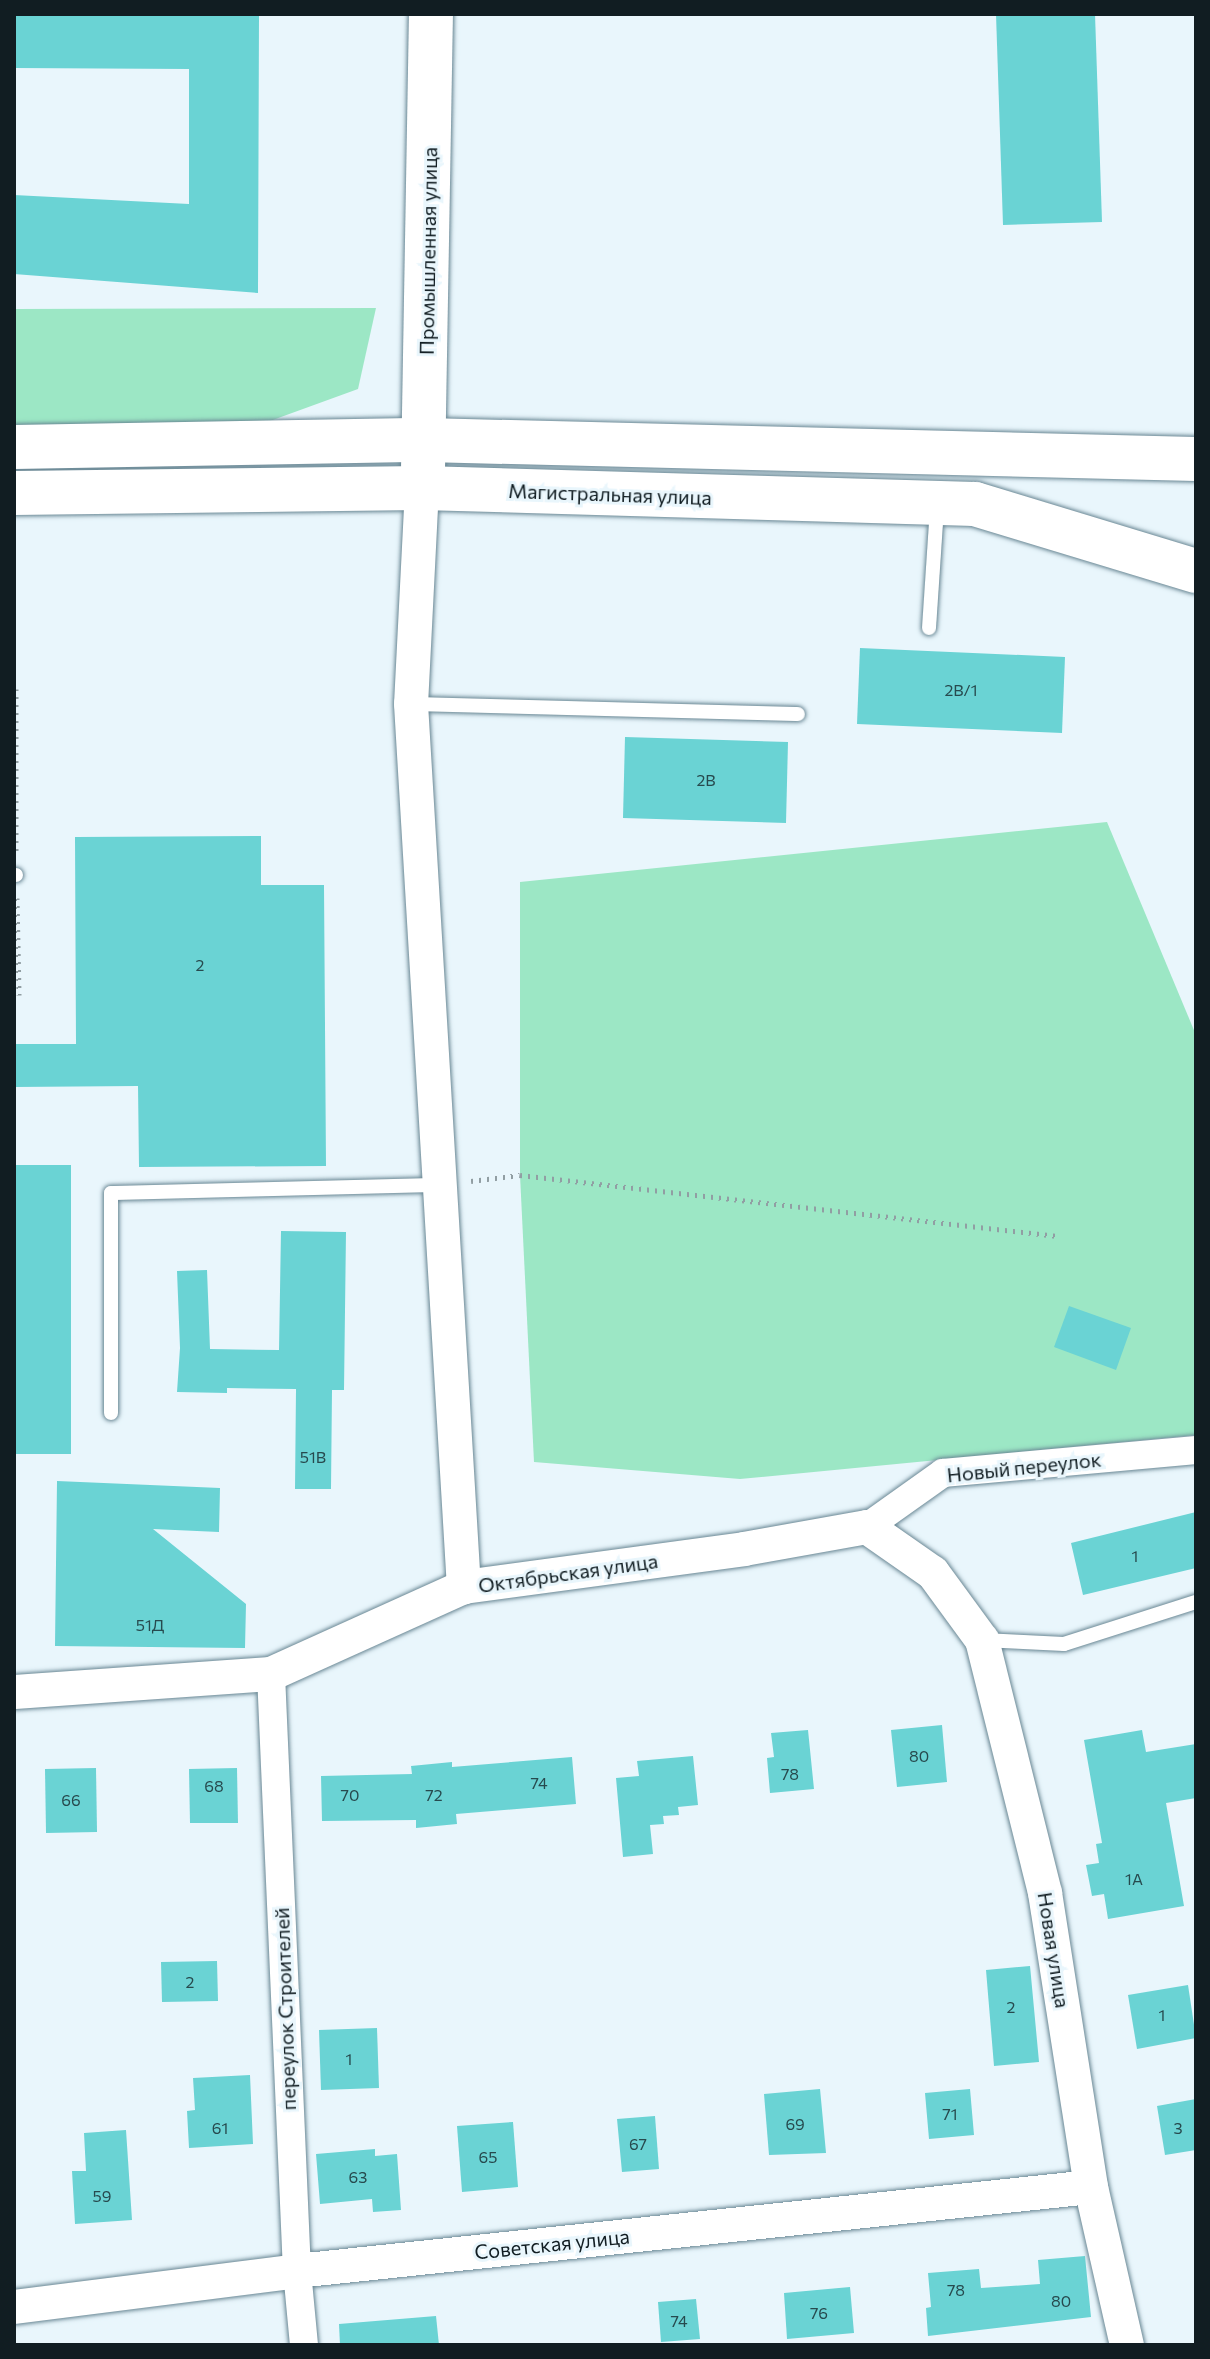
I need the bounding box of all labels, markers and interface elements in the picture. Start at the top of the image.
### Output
street label: Промышленная улица [414,147,442,355]
street label: Магистральная улица [508,478,712,510]
house number: 2В/1 [944,680,978,700]
house number: 2В [696,770,716,790]
house number: 2 [196,955,204,975]
house number: 51В [300,1447,326,1467]
street label: Новый переулок [946,1447,1102,1487]
house number: 1 [1132,1546,1138,1566]
street label: Октябрьская улица [477,1549,659,1597]
house number: 51Д [136,1615,164,1635]
house number: 80 [909,1746,929,1766]
house number: 78 [781,1764,799,1784]
house number: 74 [530,1773,548,1793]
house number: 68 [204,1776,224,1796]
house number: 70 [341,1785,359,1805]
house number: 72 [425,1785,443,1805]
house number: 66 [61,1790,81,1810]
house number: 1А [1125,1869,1143,1889]
street label: Новая улица [1033,1890,1075,2010]
street label: переулок Строителей [269,1907,301,2111]
house number: 2 [186,1972,194,1992]
house number: 2 [1007,1997,1015,2017]
house number: 1 [1159,2005,1165,2025]
house number: 1 [346,2049,352,2069]
house number: 71 [942,2104,958,2124]
house number: 69 [785,2114,805,2134]
house number: 61 [212,2118,228,2138]
house number: 3 [1173,2118,1183,2138]
house number: 67 [629,2134,647,2154]
house number: 65 [479,2147,497,2167]
house number: 63 [349,2167,367,2187]
house number: 59 [93,2186,111,2206]
street label: Советская улица [473,2224,631,2264]
house number: 78 [947,2280,965,2300]
house number: 80 [1051,2291,1071,2311]
house number: 76 [810,2303,828,2323]
house number: 74 [670,2311,688,2331]

